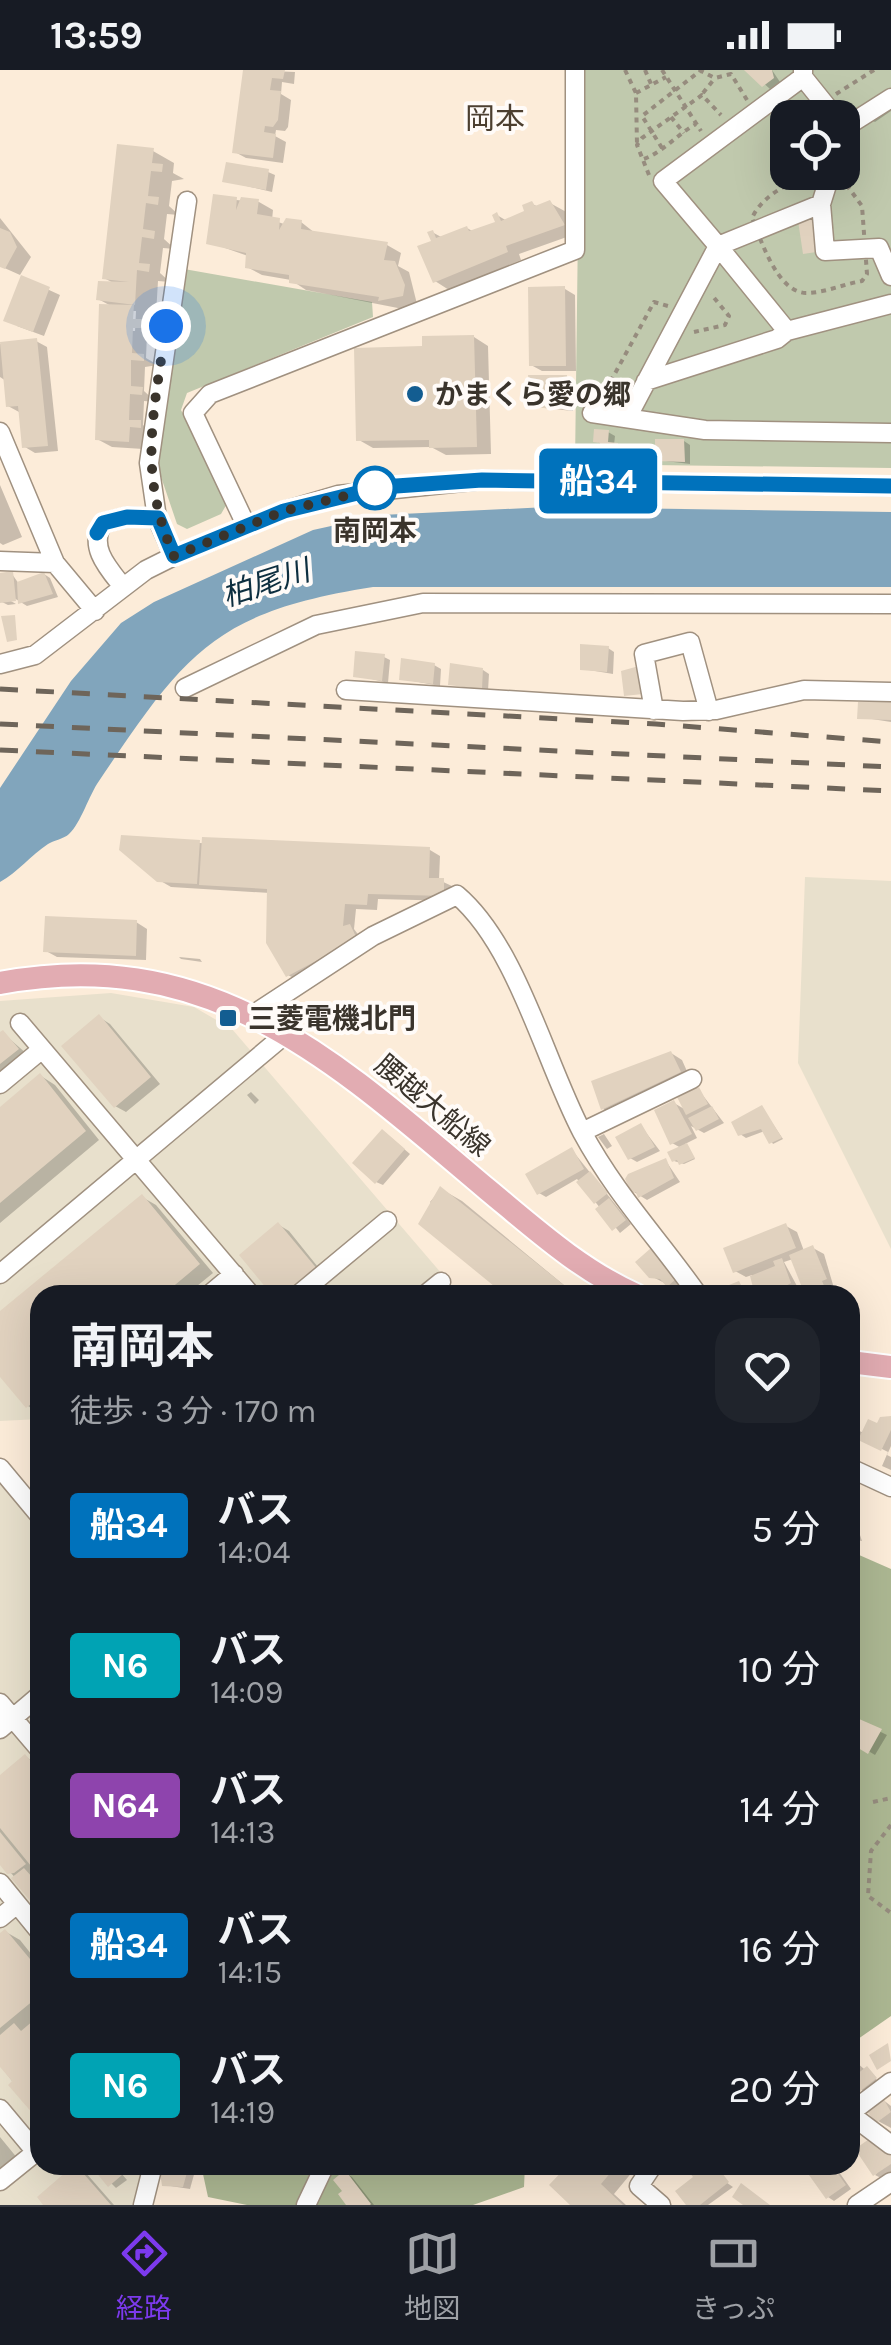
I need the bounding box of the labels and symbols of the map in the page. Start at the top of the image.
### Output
district label: 岡本 [465,101,525,137]
your location [141,301,191,351]
place label: かまくら愛の郷 [435,378,631,411]
marker: かまくら愛の郷 [404,383,426,405]
line badge: 船34 [540,448,656,514]
marker: 南岡本 [354,467,396,509]
place label: 南岡本 [333,514,417,547]
water label: 柏尾川 [218,551,317,614]
place label: 三菱電機北門 [248,1002,416,1035]
marker: 三菱電機北門 [217,1007,239,1029]
street label: 腰越大船線 [368,1048,497,1163]

